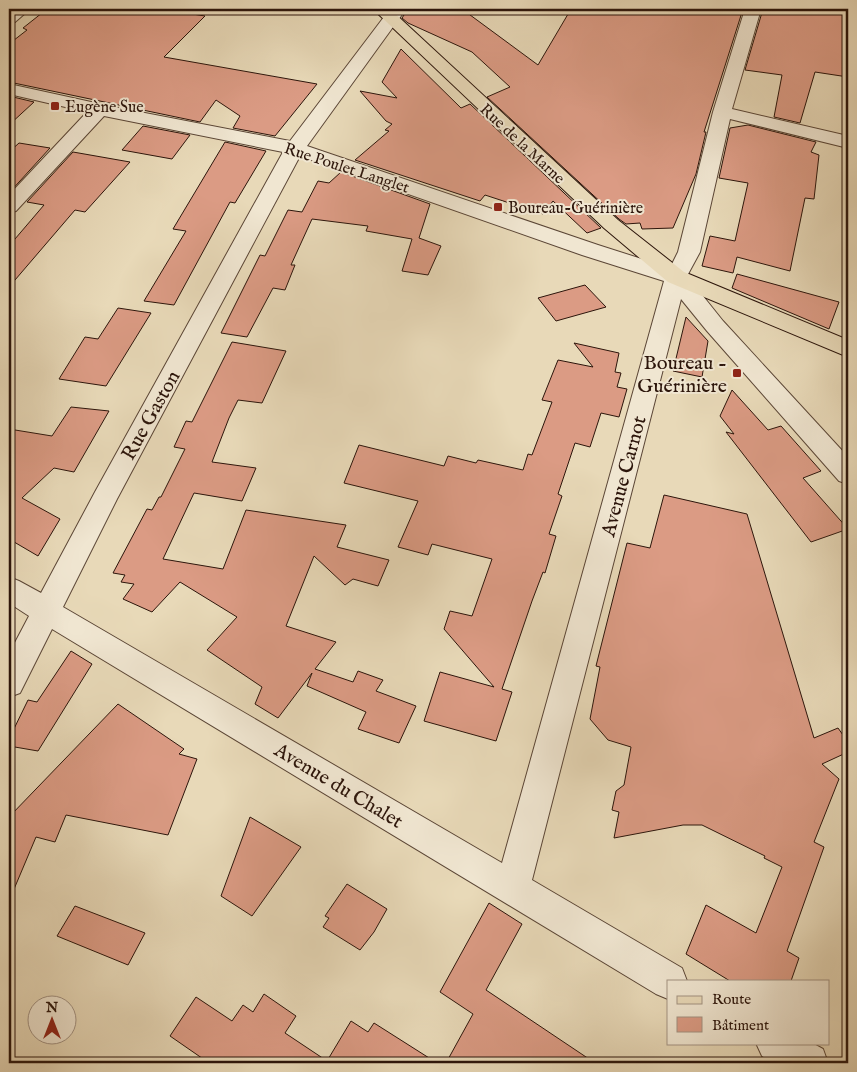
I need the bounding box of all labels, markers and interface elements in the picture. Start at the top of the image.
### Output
place label: Eugène Sue [65,98,144,118]
marker: Eugène Sue [49,100,61,112]
street label: Rue de la Marne [475,100,568,189]
street label: Rue Poulet Langlet [281,139,412,199]
place label: Boureau-Guérinière [508,199,643,219]
marker: Boureau-Guérinière [492,201,504,213]
place label: Boureau - Guérinière [637,351,727,399]
street label: Rue Gaston [116,366,186,465]
marker: Boureau - Guérinière [731,367,743,379]
street label: Avenue Carnot [596,413,653,541]
street label: Avenue du Chalet [268,737,407,835]
legend [667,980,830,1044]
text: Route [712,990,751,1009]
north arrow [28,994,78,1044]
text: N [45,999,58,1017]
text: Bâtiment [712,1016,769,1035]

